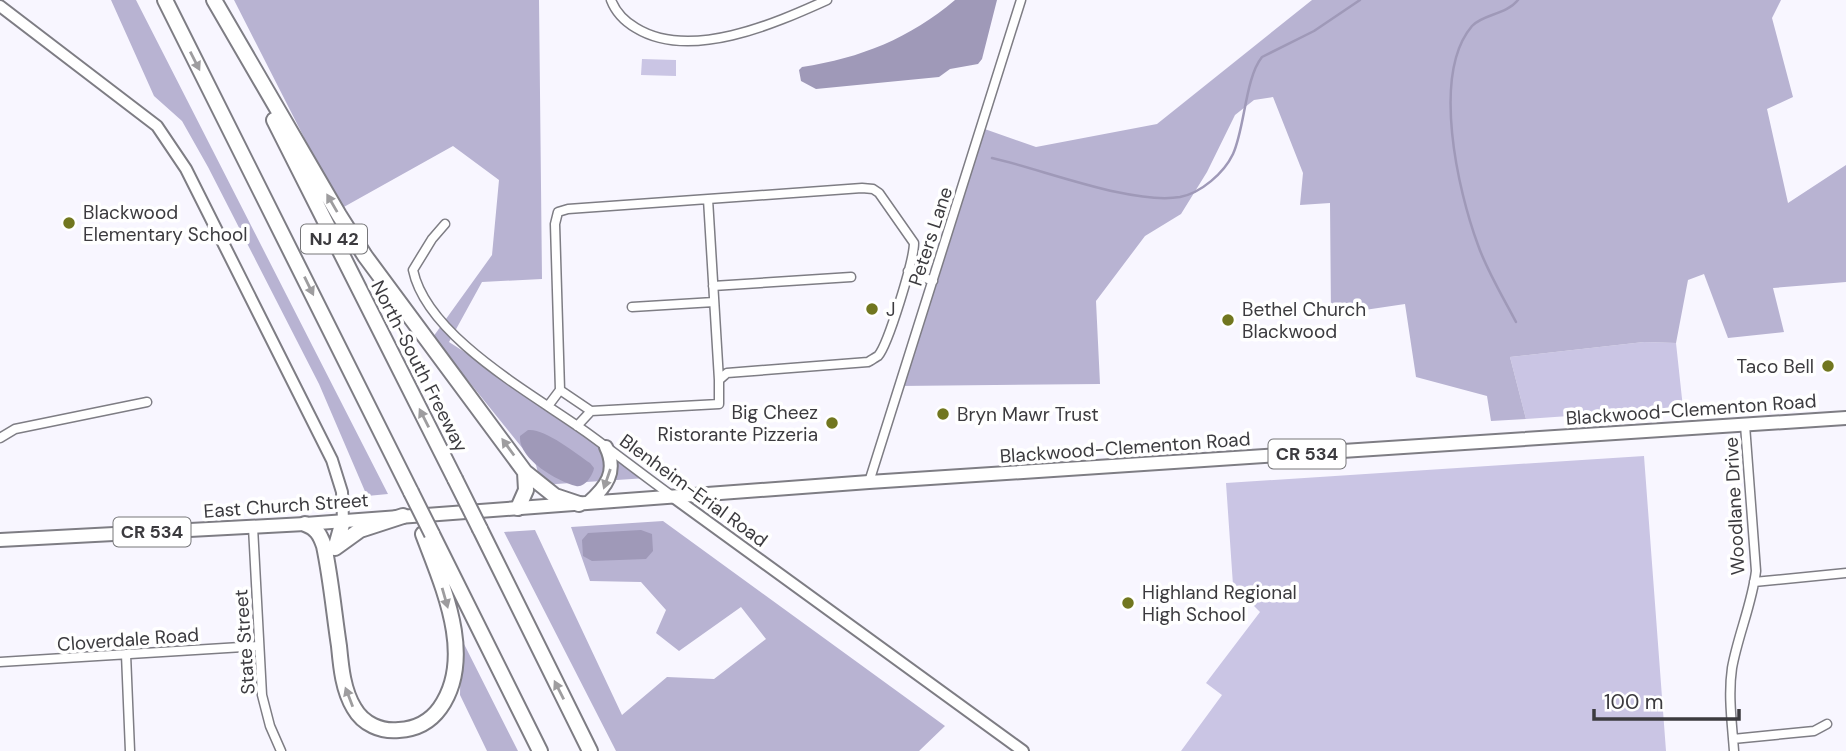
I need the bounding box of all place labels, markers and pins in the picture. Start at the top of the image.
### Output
place label: Blackwood Elementary School [83,200,247,247]
marker: Blackwood Elementary School [61,215,77,231]
place label: J [886,297,896,322]
place label: Bethel Church Blackwood [1242,297,1366,344]
marker: J [864,301,880,317]
marker: Bethel Church Blackwood [1220,312,1236,328]
place label: Taco Bell [1736,354,1814,379]
marker: Taco Bell [1820,358,1836,374]
place label: Big Cheez Ristorante Pizzeria [658,400,818,447]
place label: Bryn Mawr Trust [957,402,1099,427]
marker: Bryn Mawr Trust [935,406,951,422]
marker: Big Cheez Ristorante Pizzeria [824,415,840,431]
place label: Highland Regional High School [1142,580,1297,627]
marker: Highland Regional High School [1120,595,1136,611]

